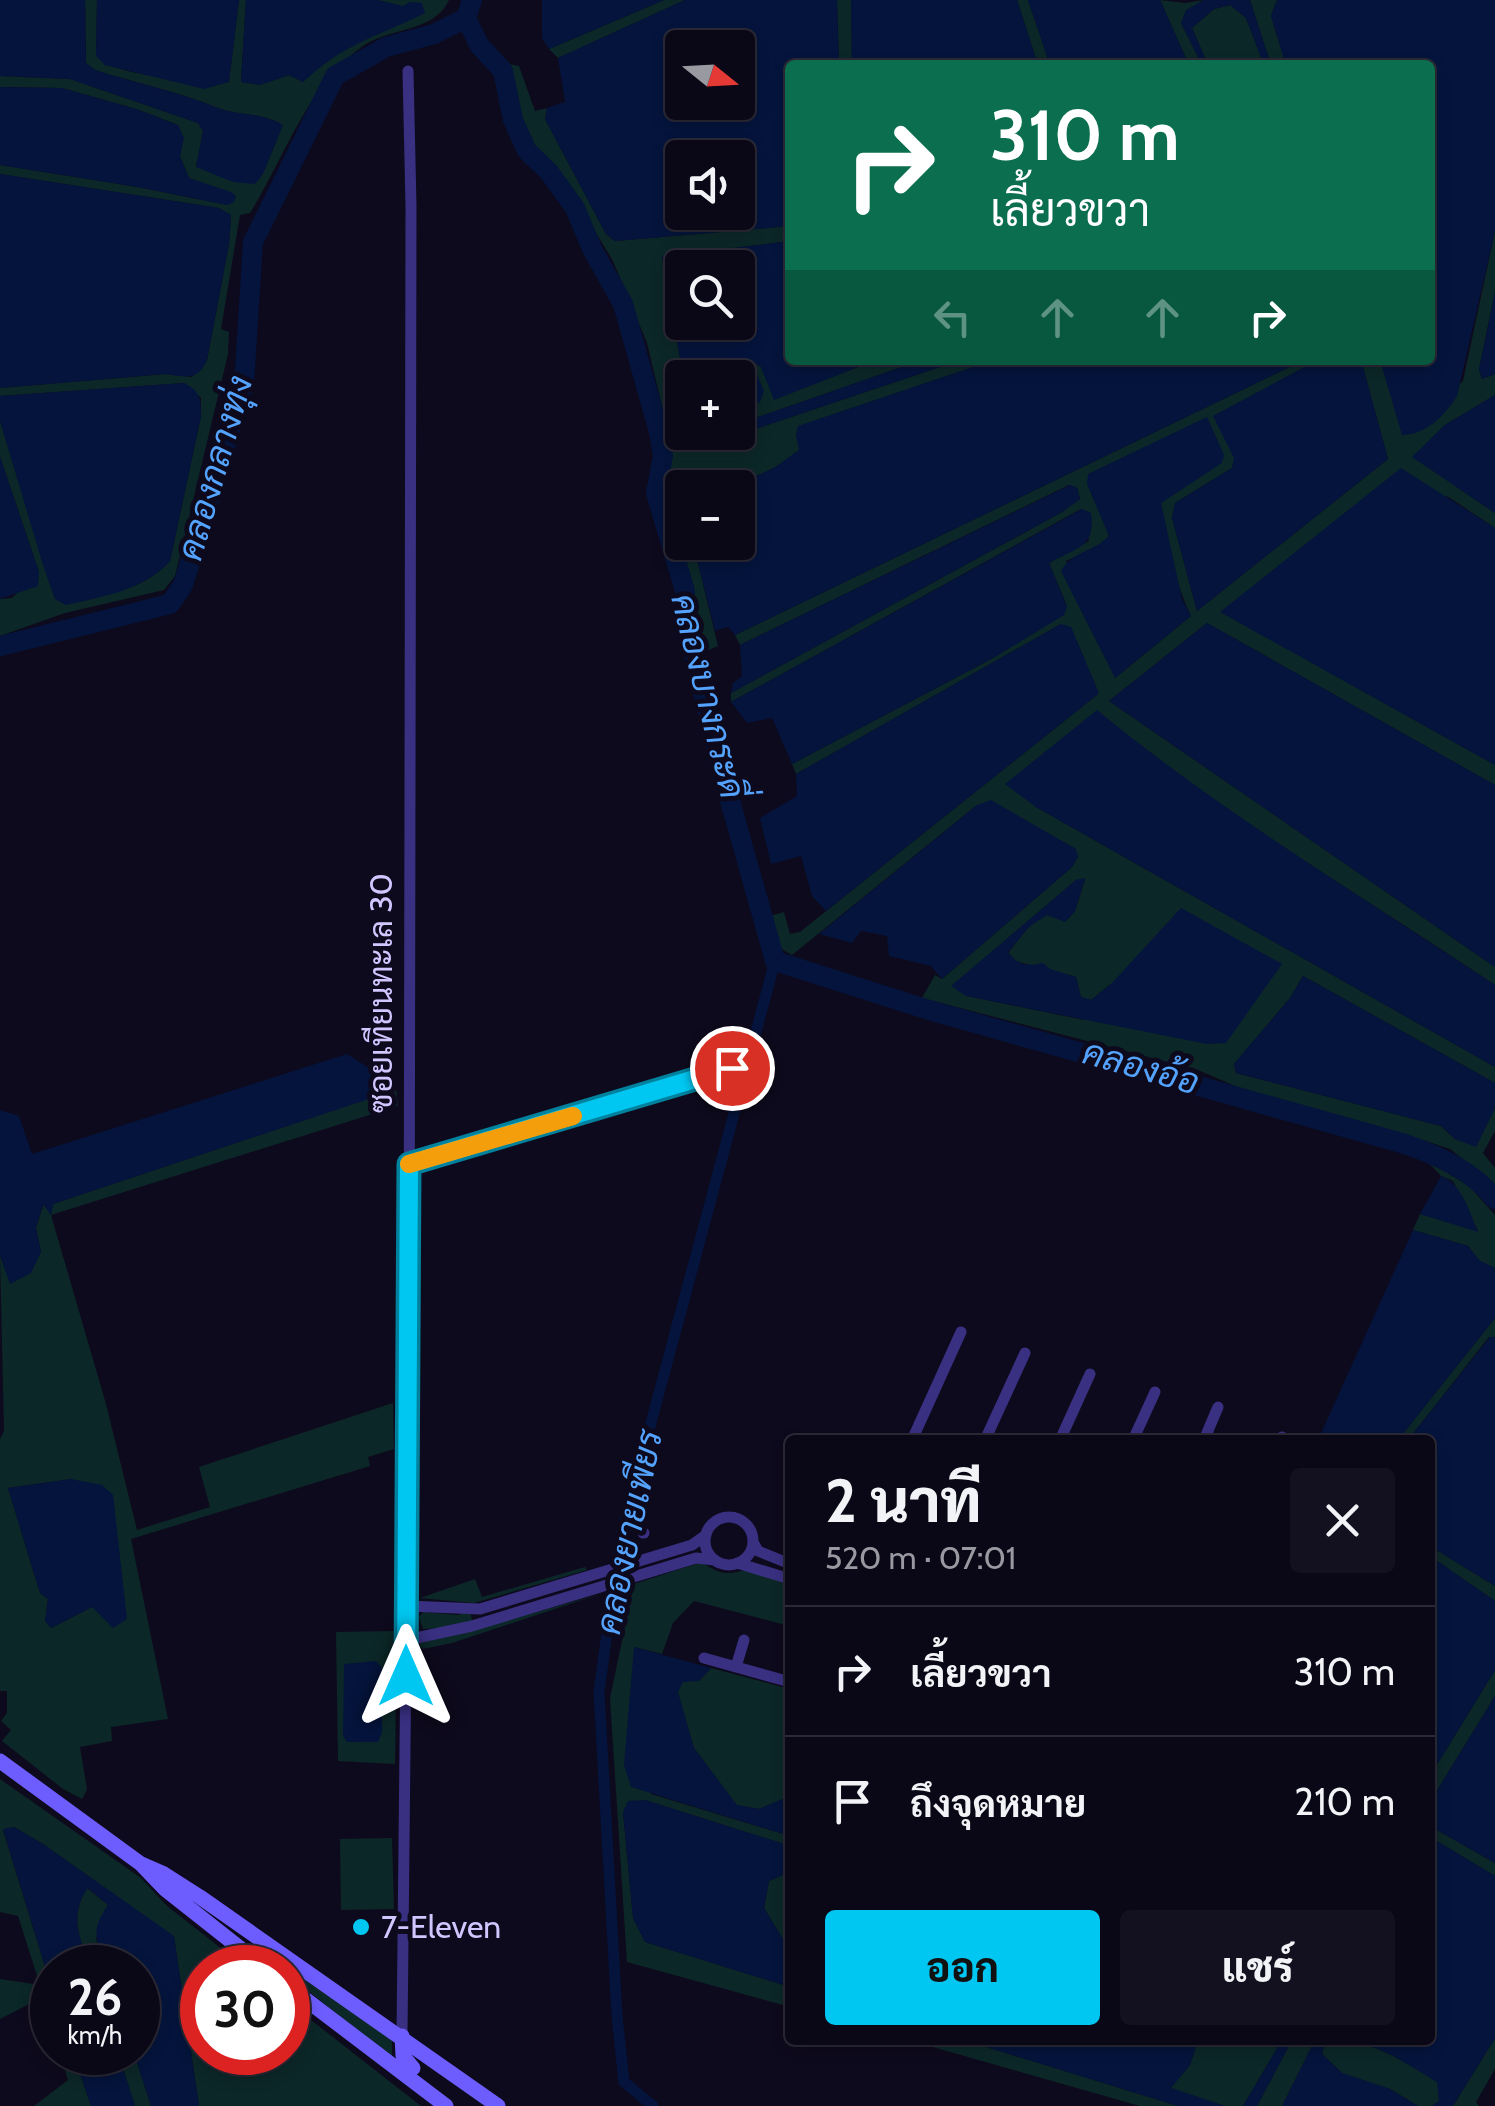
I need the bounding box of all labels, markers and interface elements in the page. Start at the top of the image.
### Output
north arrow [665,30,755,120]
map controls [665,30,755,560]
text: 310 m [990,92,1180,178]
icon: right [825,100,955,230]
button: sound [665,140,755,230]
text: เลี้ยวขวา [990,183,1150,237]
button: search [665,250,755,340]
icon: left [925,290,980,345]
icon: ahead [1030,290,1085,345]
icon: ahead [1135,290,1190,345]
icon: right [1240,290,1295,345]
button: + [665,360,755,450]
water label: คลองกลางทุ่ง [168,371,264,566]
button: − [665,470,755,560]
water label: คลองบางกระดี่ [662,587,764,806]
street label: ซอยเทียนทะเล 30 [361,873,400,1113]
pin [690,1026,775,1111]
water label: คลองอ้อ [1078,1028,1205,1104]
icon: arrive [705,1041,760,1096]
water label: คลองยายเพียร [585,1425,671,1638]
text: 2 นาที [825,1464,982,1537]
button: close [1290,1468,1395,1573]
text: 520 m · 07:01 [825,1538,1016,1577]
position arrow [354,1624,458,1728]
icon: right [825,1644,880,1699]
text: 310 m [1294,1648,1395,1695]
text: เลี้ยวขวา [910,1650,1052,1697]
icon: arrive [825,1774,880,1829]
text: 210 m [1294,1778,1395,1825]
text: ถึงจุดหมาย [910,1780,1086,1827]
place label: 7-Eleven [381,1907,501,1946]
button: ออก [825,1910,1100,2025]
button: แชร์ [1120,1910,1395,2025]
marker: 7-Eleven [350,1916,372,1938]
speed limit sign: 30 [180,1945,310,2075]
text: 26 [68,1967,122,2028]
text: km/h [68,2020,122,2050]

